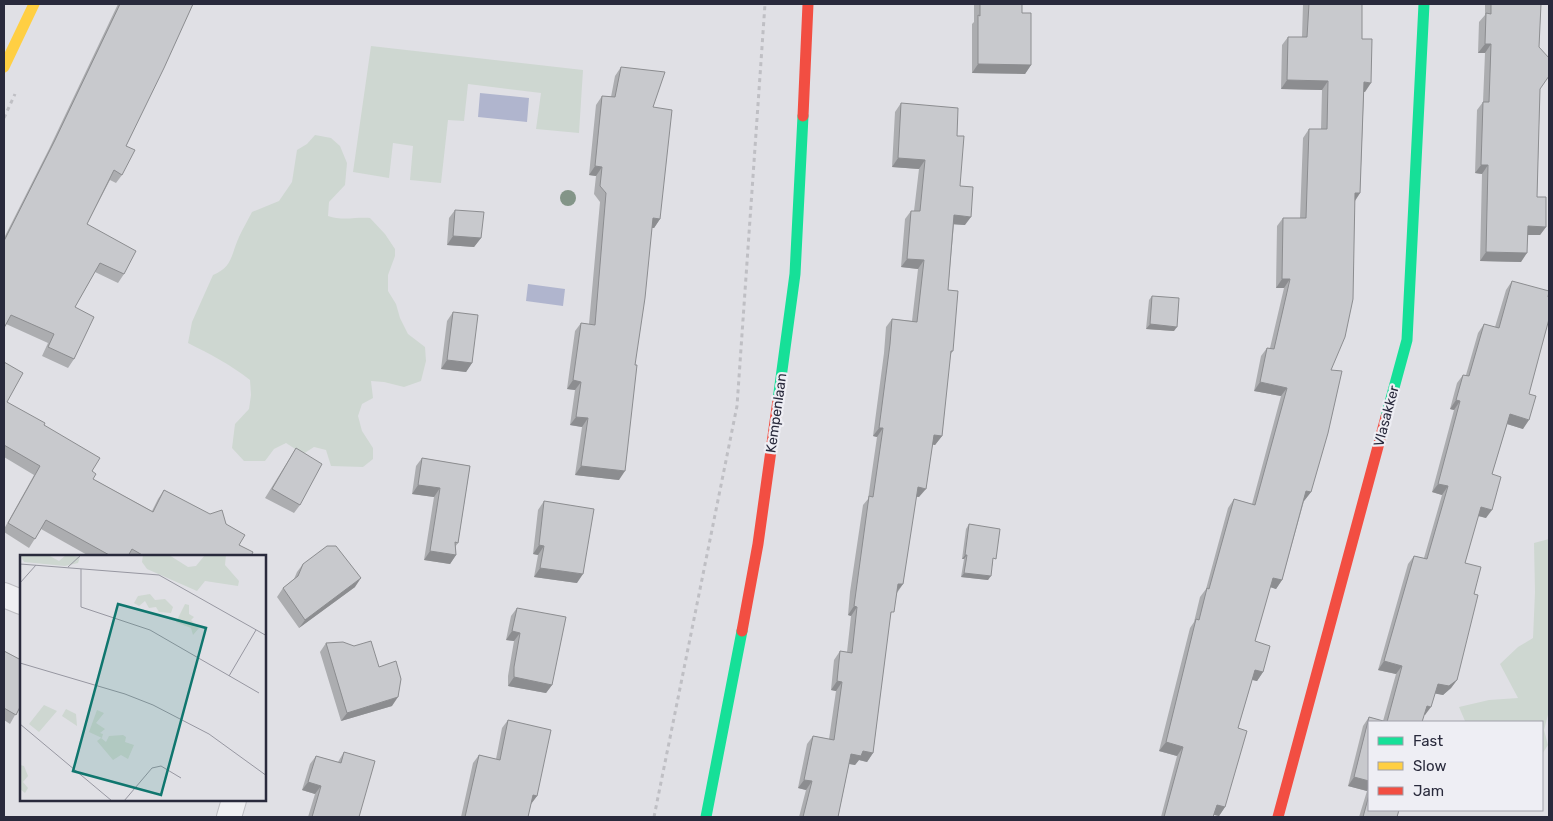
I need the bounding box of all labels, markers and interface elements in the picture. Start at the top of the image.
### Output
street label: Kempenlaan [762,372,790,454]
street label: Vlasakker [1370,383,1403,448]
inset map [20,555,266,801]
legend [1368,721,1543,811]
text: Fast [1413,732,1443,750]
text: Slow [1413,757,1446,775]
text: Jam [1413,782,1444,800]

